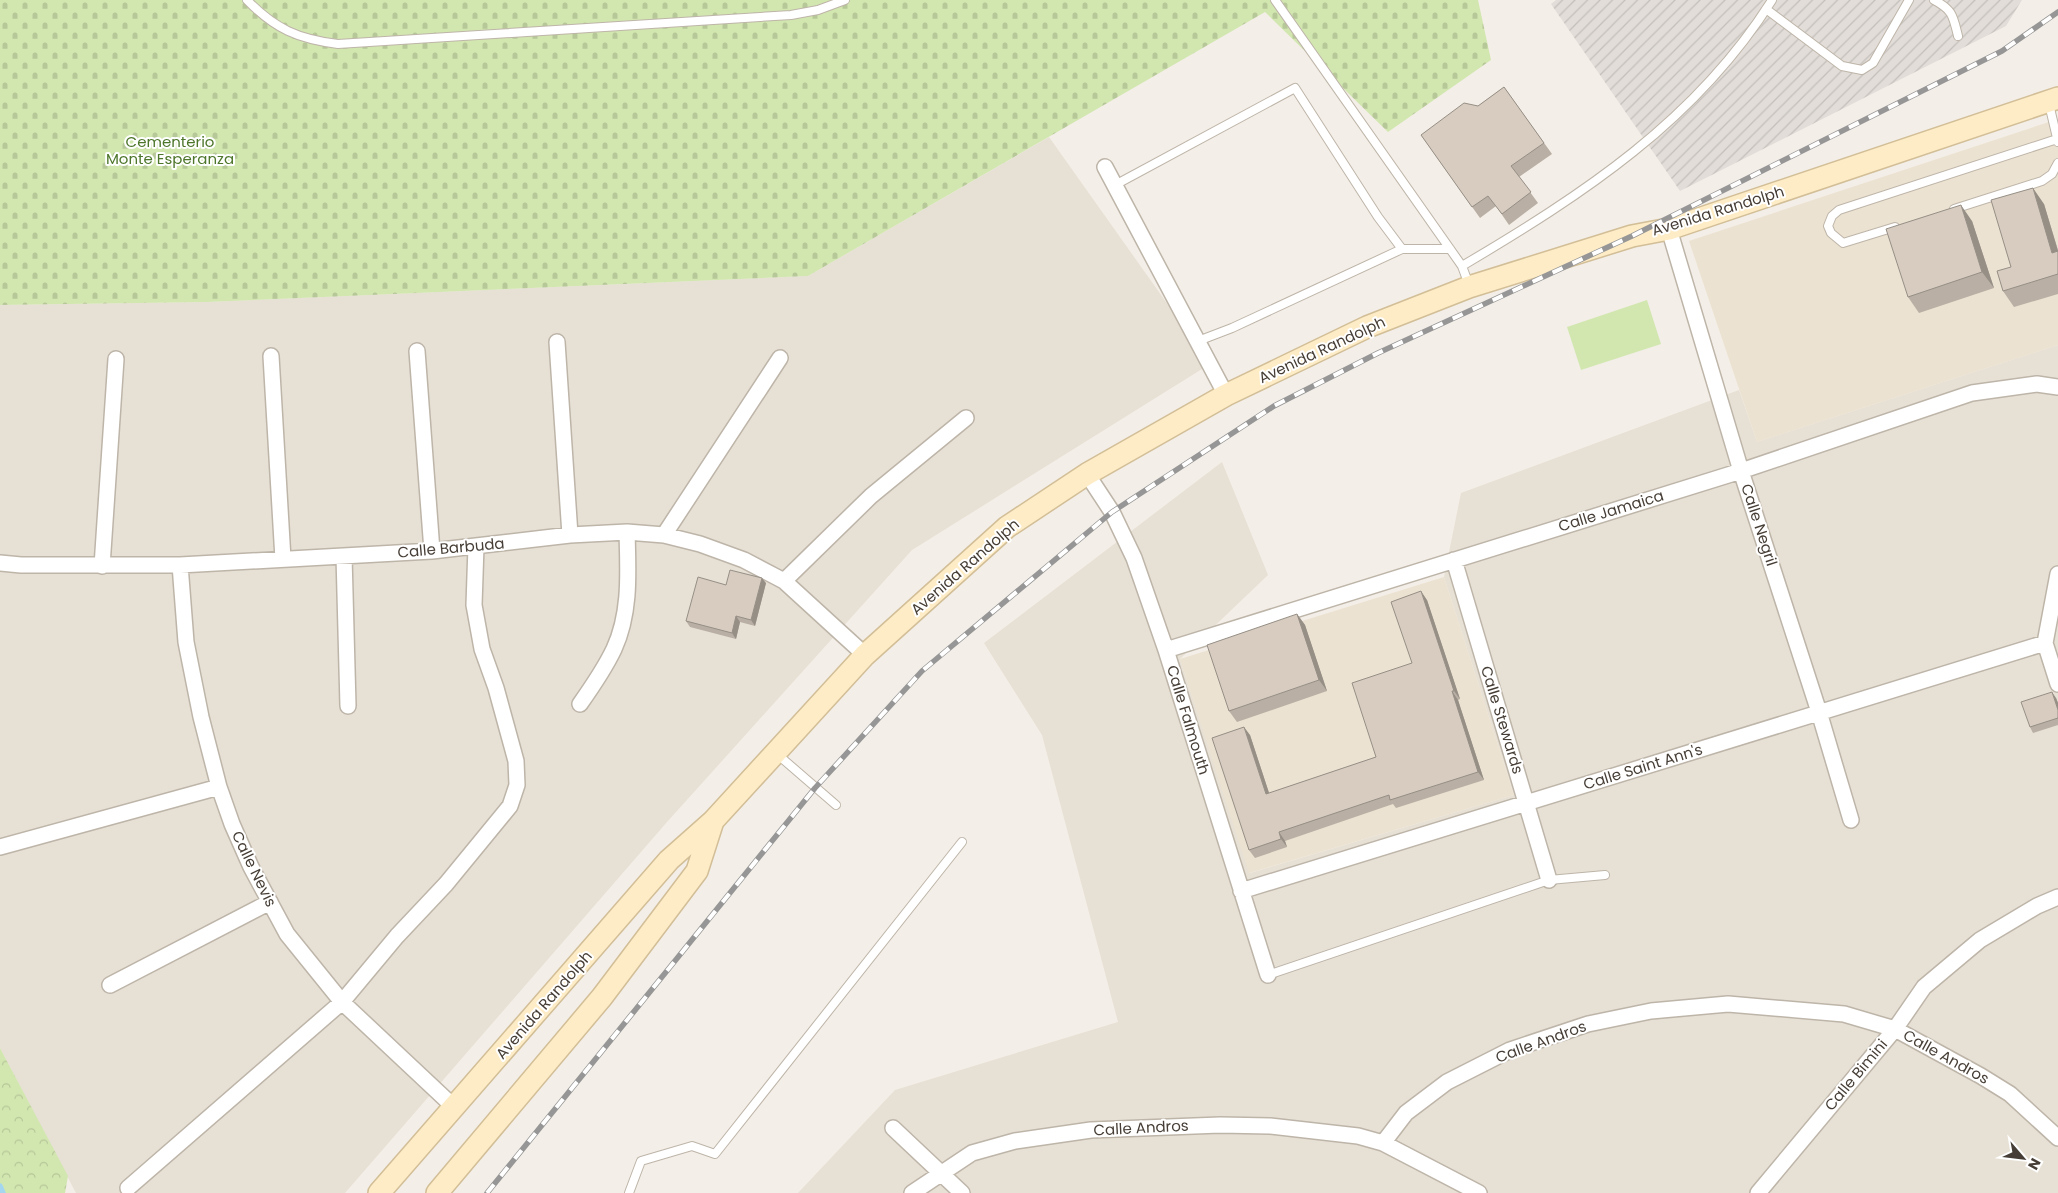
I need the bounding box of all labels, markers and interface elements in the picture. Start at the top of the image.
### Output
park label: Cementerio Monte Esperanza [106,131,234,169]
street label: Avenida Randolph [1649,180,1787,241]
street label: Avenida Randolph [1255,311,1389,388]
street label: Calle Negril [1736,481,1783,569]
street label: Calle Jamaica [1556,485,1666,537]
street label: Avenida Randolph [906,514,1023,620]
street label: Calle Barbuda [397,532,505,563]
street label: Calle Falmouth [1162,663,1215,777]
street label: Calle Stewards [1476,663,1529,777]
street label: Calle Saint Ann's [1581,738,1705,795]
street label: Calle Nevis [227,827,282,910]
street label: Avenida Randolph [491,946,597,1063]
street label: Calle Andros [1492,1015,1589,1068]
street label: Calle Andros [1899,1024,1993,1089]
street label: Calle Bimini [1819,1034,1892,1115]
street label: Calle Andros [1093,1115,1189,1140]
north arrow [1998,1133,2048,1183]
text: N [2023,1155,2046,1173]

